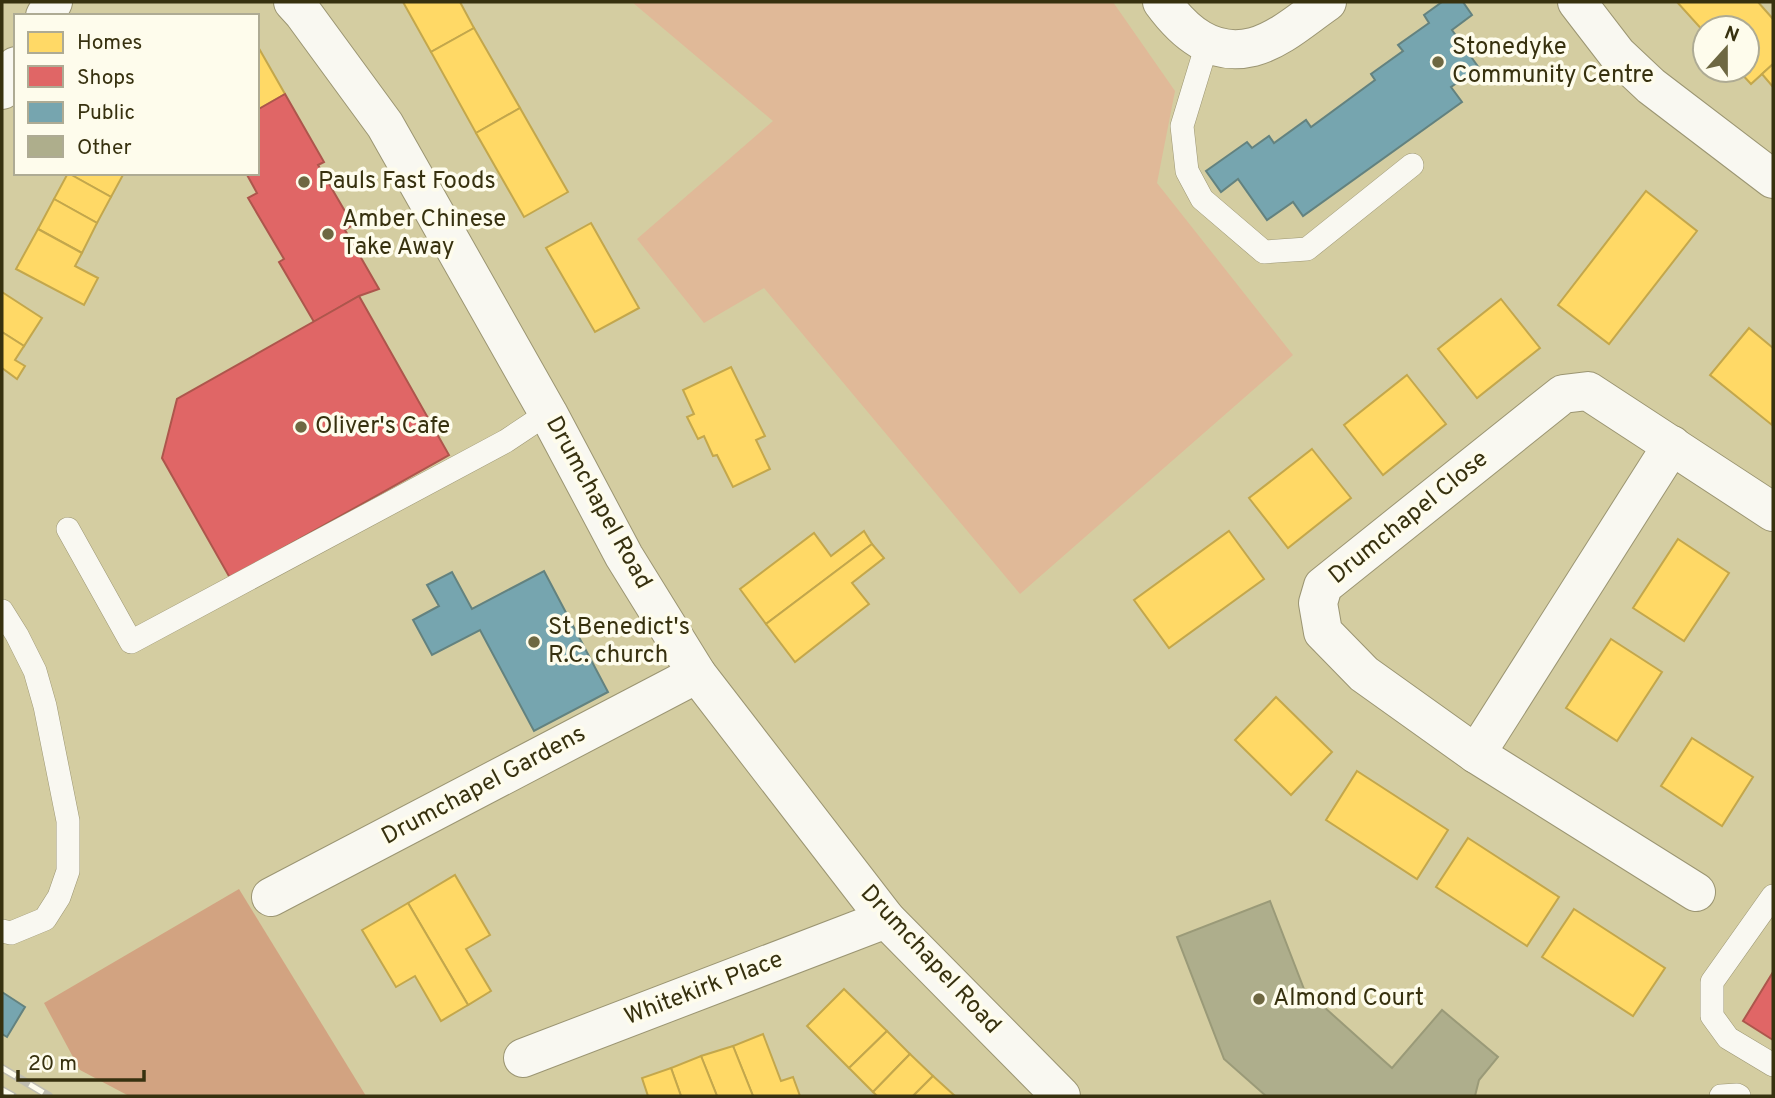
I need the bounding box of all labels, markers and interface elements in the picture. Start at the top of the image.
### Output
legend [14,14,259,175]
north arrow [1691,14,1761,84]
text: N [1721,21,1742,49]
text: Homes [77,30,142,57]
place label: Stonedyke Community Centre [1452,33,1654,91]
marker: Stonedyke Community Centre [1430,54,1446,70]
text: Shops [77,65,135,92]
text: Public [77,100,135,127]
text: Other [77,135,132,162]
place label: Pauls Fast Foods [318,167,496,197]
marker: Pauls Fast Foods [296,174,312,190]
place label: Amber Chinese Take Away [342,205,506,263]
marker: Amber Chinese Take Away [320,226,336,242]
street label: Drumchapel Road [538,411,658,595]
place label: Oliver's Cafe [315,412,450,442]
marker: Oliver's Cafe [293,419,309,435]
street label: Drumchapel Close [1323,445,1495,591]
place label: St Benedict's R.C. church [548,613,690,671]
marker: St Benedict's R.C. church [526,634,542,650]
street label: Drumchapel Gardens [377,720,591,852]
street label: Drumchapel Road [853,879,1007,1041]
street label: Whitekirk Place [620,945,788,1033]
place label: Almond Court [1273,984,1424,1014]
marker: Almond Court [1251,991,1267,1007]
scale bar [18,1038,144,1082]
text: 20 m [28,1051,77,1078]

